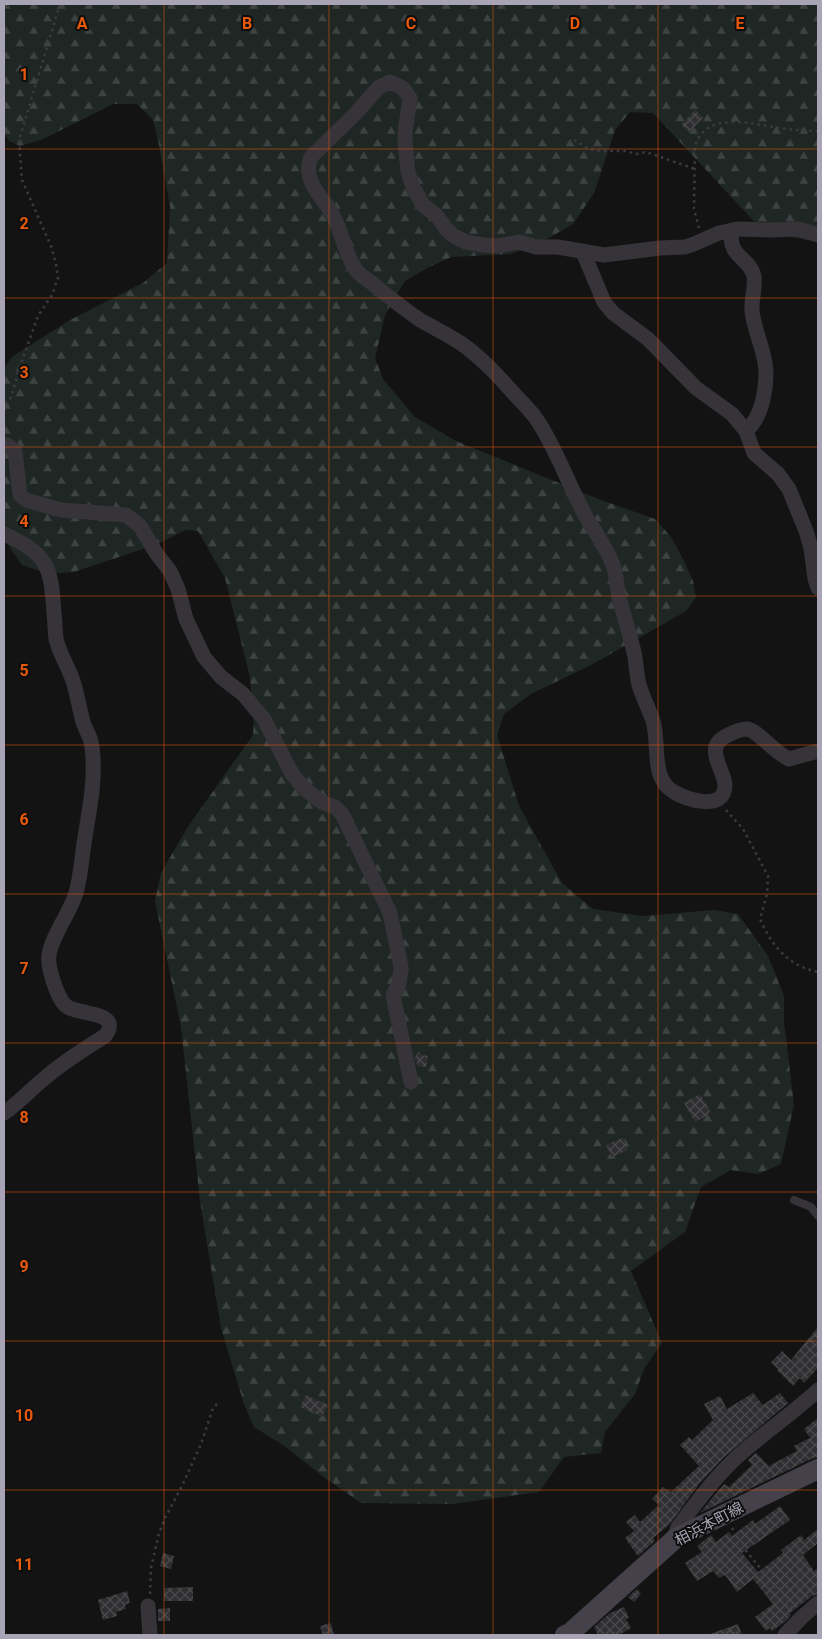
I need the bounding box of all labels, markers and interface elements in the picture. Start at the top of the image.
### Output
text: A [77,14,88,33]
text: B [242,14,252,33]
text: C [406,14,416,33]
text: D [570,14,580,33]
text: E [736,14,745,33]
text: 1 [19,65,29,84]
text: 2 [19,214,29,233]
text: 3 [19,363,29,382]
text: 4 [19,512,29,531]
text: 5 [19,661,29,680]
text: 6 [19,810,29,829]
text: 7 [19,959,29,978]
text: 8 [19,1108,29,1127]
text: 9 [19,1257,29,1276]
text: 10 [15,1406,33,1425]
street label: 相浜本町線 [672,1498,746,1550]
text: 11 [15,1555,33,1574]

